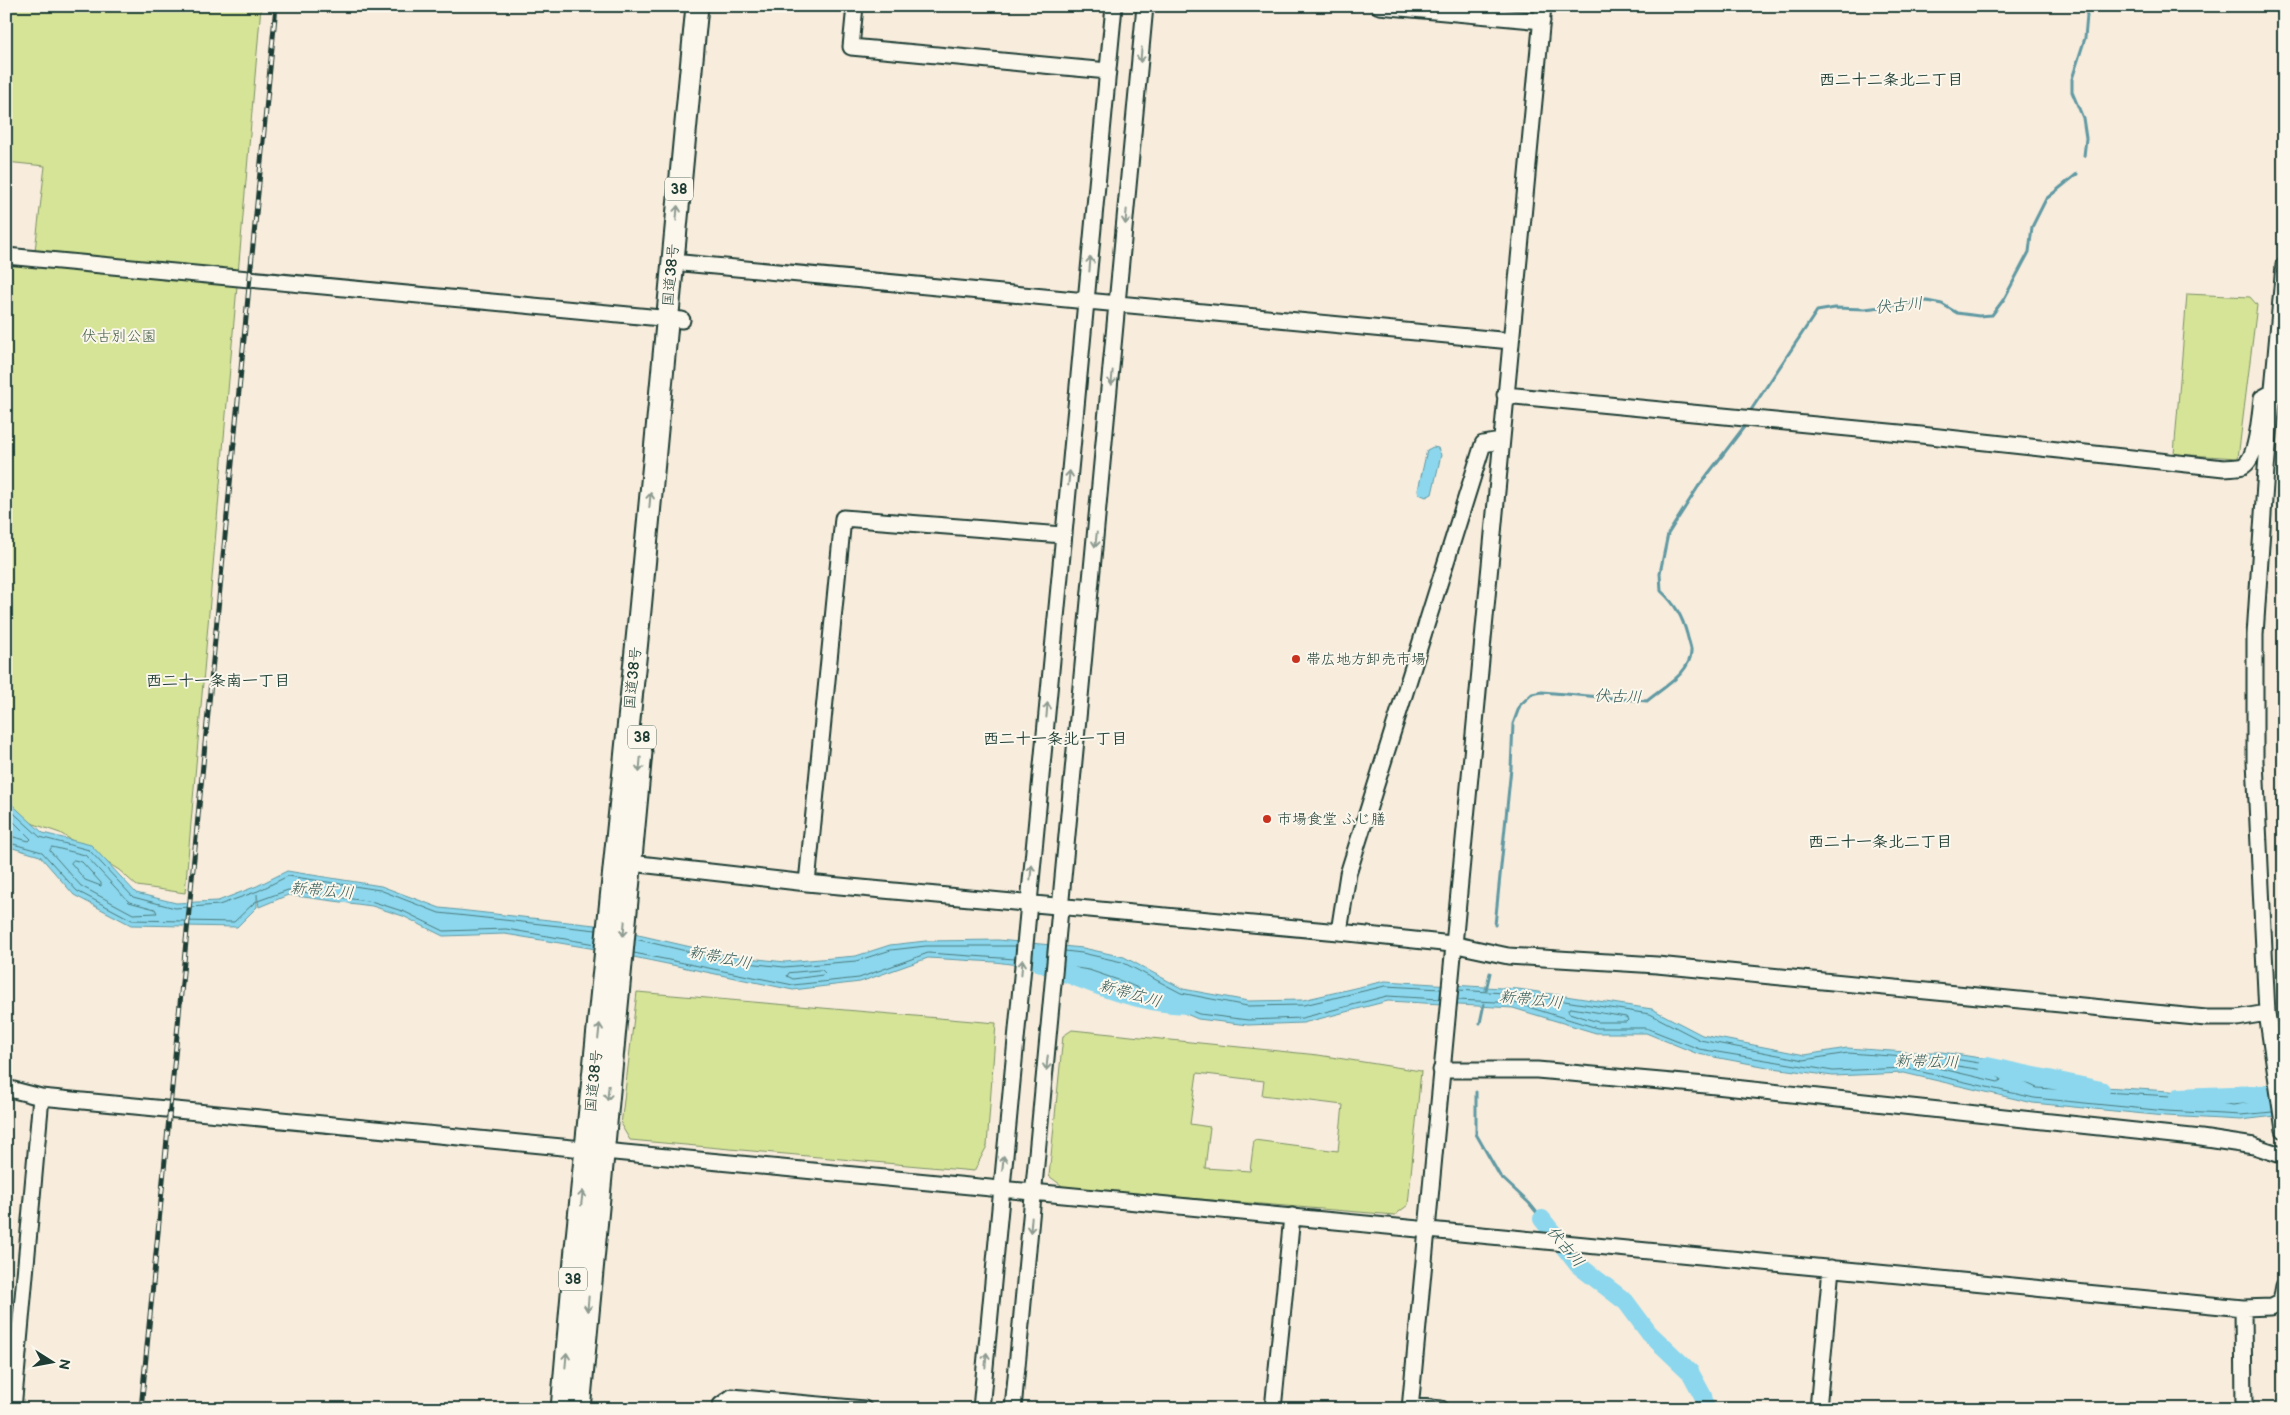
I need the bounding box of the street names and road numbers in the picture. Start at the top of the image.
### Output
road number: 38 [665,178,693,200]
street label: 国道38号 [659,243,683,307]
street label: 国道38号 [620,646,646,710]
road number: 38 [628,726,656,749]
street label: 国道38号 [581,1049,607,1113]
road number: 38 [559,1268,587,1290]

